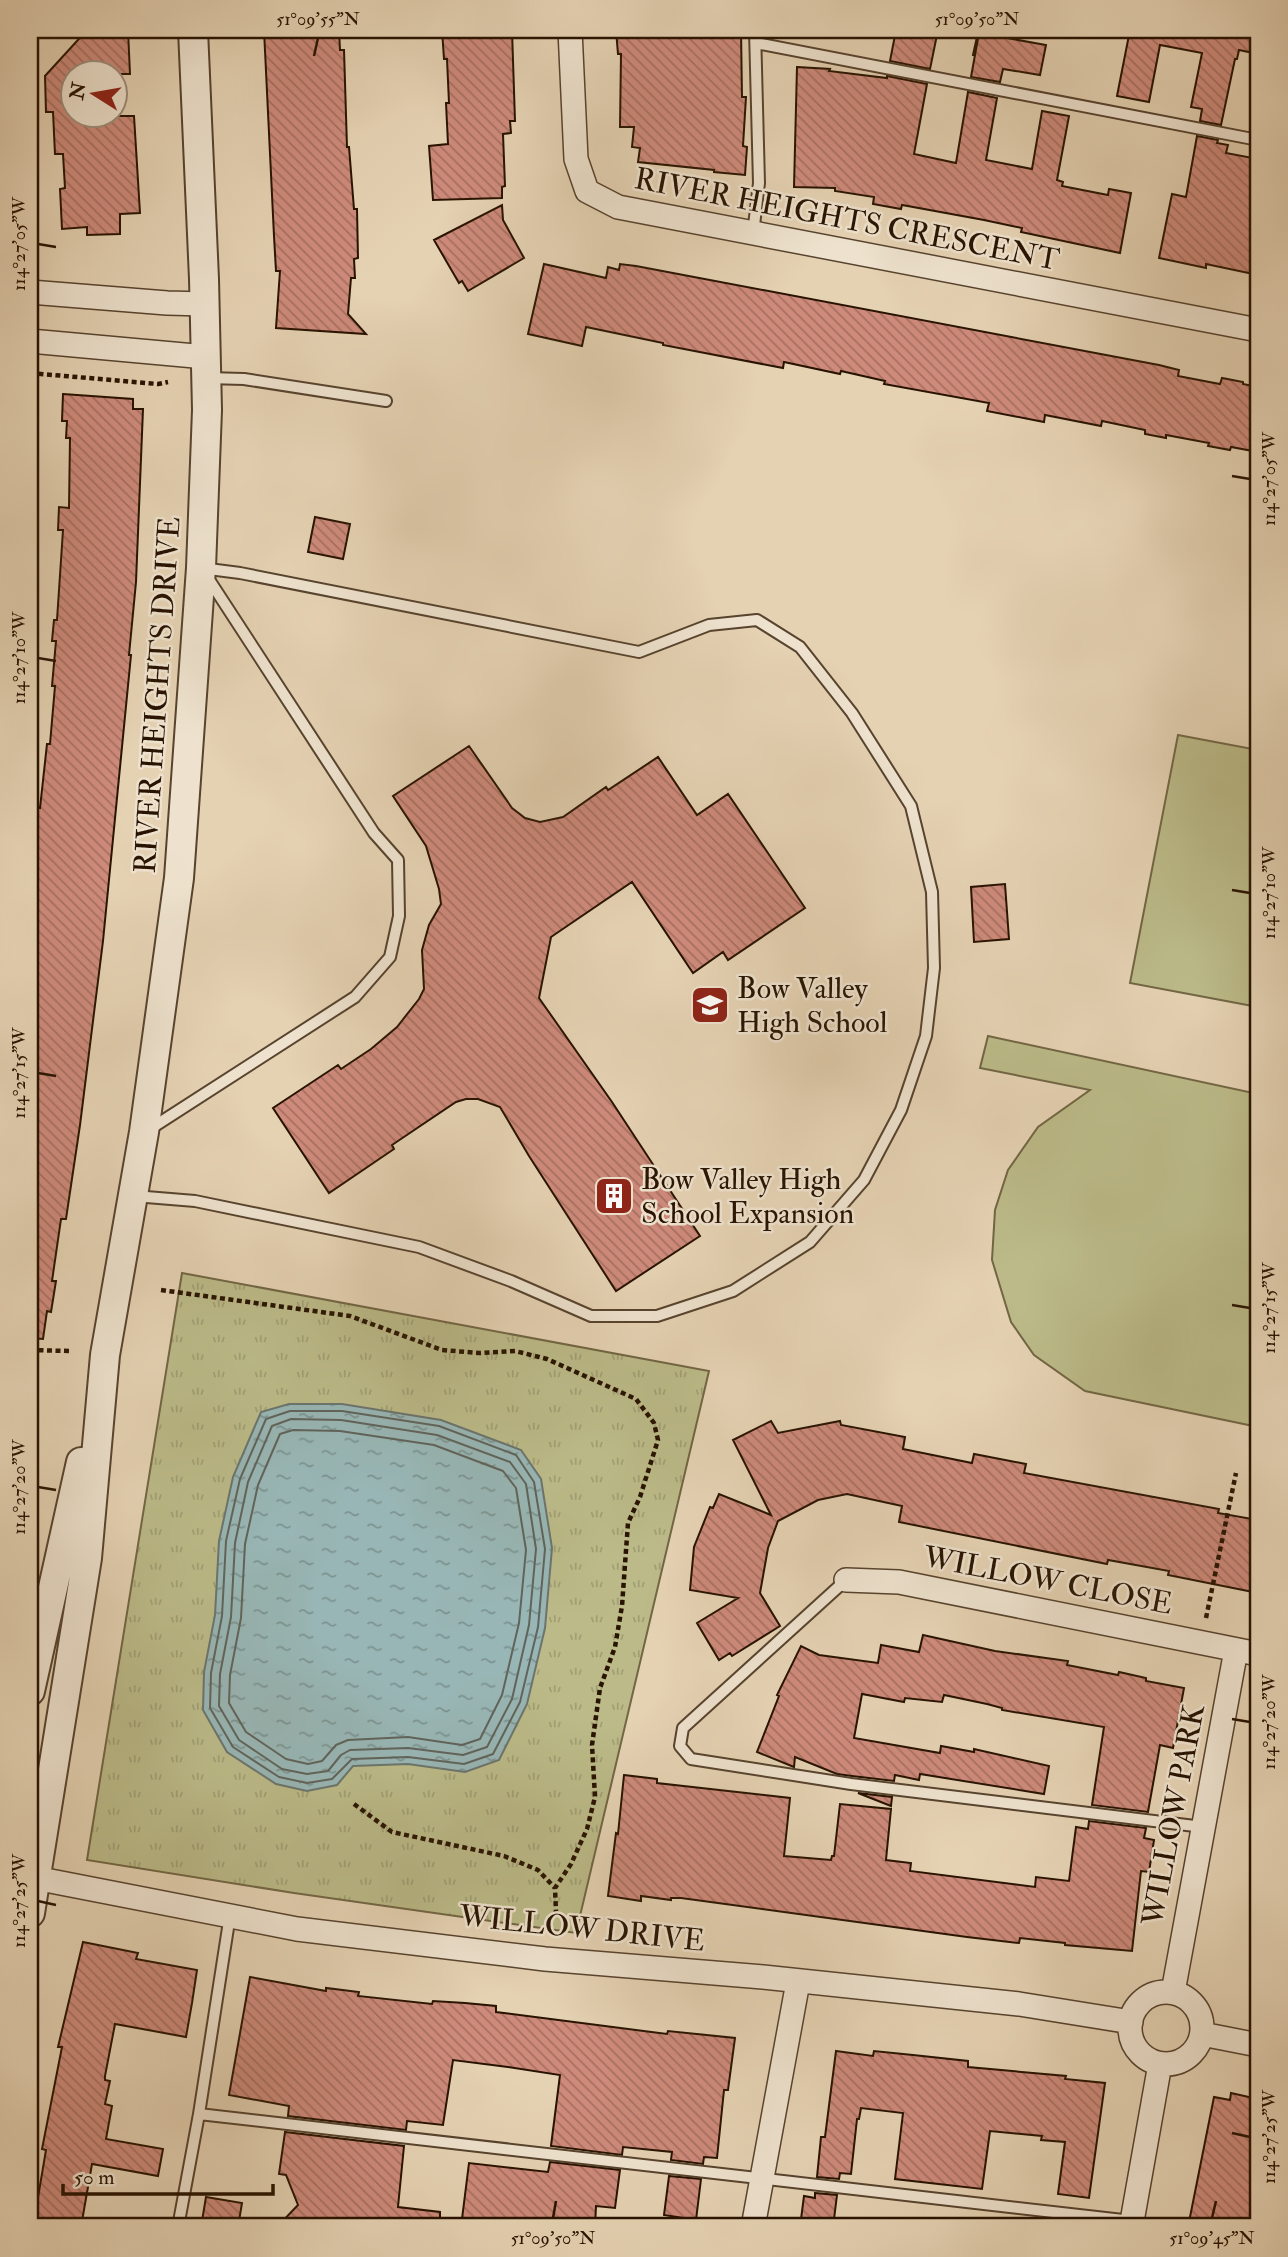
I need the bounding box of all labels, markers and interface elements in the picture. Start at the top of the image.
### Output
text: 51°09'55"N [276,8,360,31]
text: 51°09'50"N [935,8,1019,31]
north arrow [60,60,130,130]
text: N [65,79,92,103]
street label: RIVER HEIGHTS CRESCENT [631,160,1062,279]
text: 114°27'05"W [8,196,31,291]
text: 114°27'05"W [1258,431,1281,526]
street label: RIVER HEIGHTS DRIVE [127,515,188,875]
text: 114°27'10"W [8,611,31,704]
text: 114°27'10"W [1258,846,1281,939]
place label: Bow Valley High School [737,970,888,1041]
school or university icon: Bow Valley High School [689,984,731,1026]
text: 114°27'15"W [8,1027,31,1119]
place label: Bow Valley High School Expansion [641,1161,854,1232]
building icon: Bow Valley High School Expansion [593,1175,635,1217]
text: 114°27'15"W [1258,1262,1281,1354]
text: 114°27'20"W [8,1439,31,1535]
street label: WILLOW CLOSE [919,1538,1176,1623]
text: 114°27'20"W [1258,1674,1281,1770]
street label: WILLOW PARK [1134,1700,1213,1930]
text: 114°27'25"W [8,1853,31,1948]
street label: WILLOW DRIVE [456,1897,707,1960]
text: 114°27'25"W [1258,2089,1281,2184]
scale bar [63,2152,273,2196]
text: 50 m [74,2164,115,2191]
text: 51°09'50"N [511,2227,595,2250]
text: 51°09'45"N [1169,2227,1255,2250]

